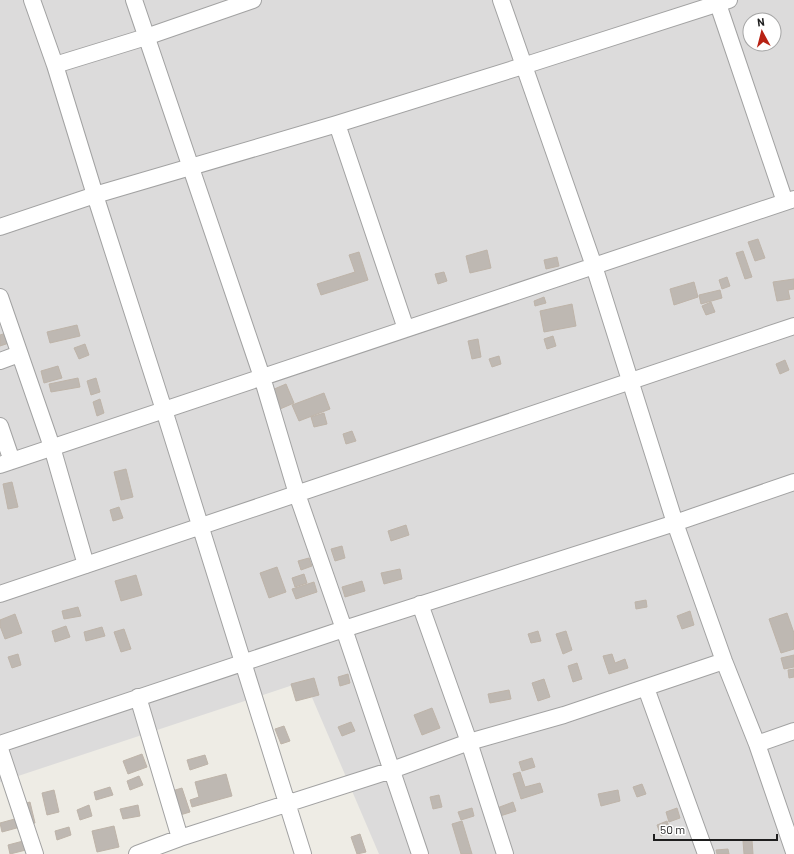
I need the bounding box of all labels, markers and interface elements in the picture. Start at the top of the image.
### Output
north arrow [742,12,782,52]
text: N [756,15,765,28]
scale bar [654,816,777,842]
text: 50 m [660,822,685,836]

